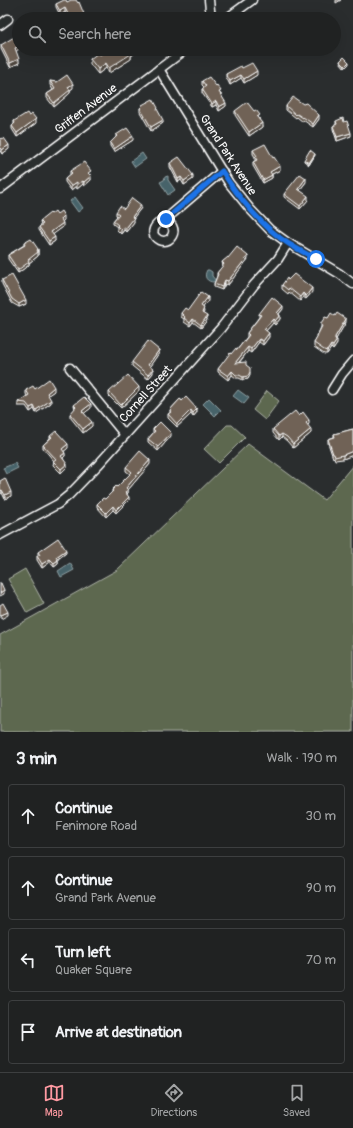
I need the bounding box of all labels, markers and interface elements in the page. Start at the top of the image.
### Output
search box [12,12,341,56]
icon: search [26,23,48,45]
text: Search here [58,25,131,44]
street label: Griffen Avenue [52,81,120,137]
street label: Grand Park Avenue [196,112,260,198]
route end [157,210,175,228]
route start [307,250,325,268]
street label: Cornell Street [116,362,176,426]
text: 3 min [16,748,57,769]
text: Walk · 190 m [266,750,337,766]
text: Continue [55,799,113,818]
icon: ahead [17,805,39,827]
text: 30 m [306,808,336,824]
text: Fenimore Road [55,818,137,834]
text: Continue [55,871,113,890]
icon: ahead [17,877,39,899]
text: 90 m [306,880,336,896]
text: Grand Park Avenue [55,890,156,906]
text: Turn left [55,943,111,962]
icon: left [17,949,39,971]
text: 70 m [306,952,336,968]
text: Quaker Square [55,962,132,978]
icon: arrive [17,1021,39,1043]
text: Arrive at destination [55,1023,182,1042]
tab: Map [43,1082,65,1119]
tab: Directions [151,1082,197,1119]
tab: Saved [283,1082,310,1119]

